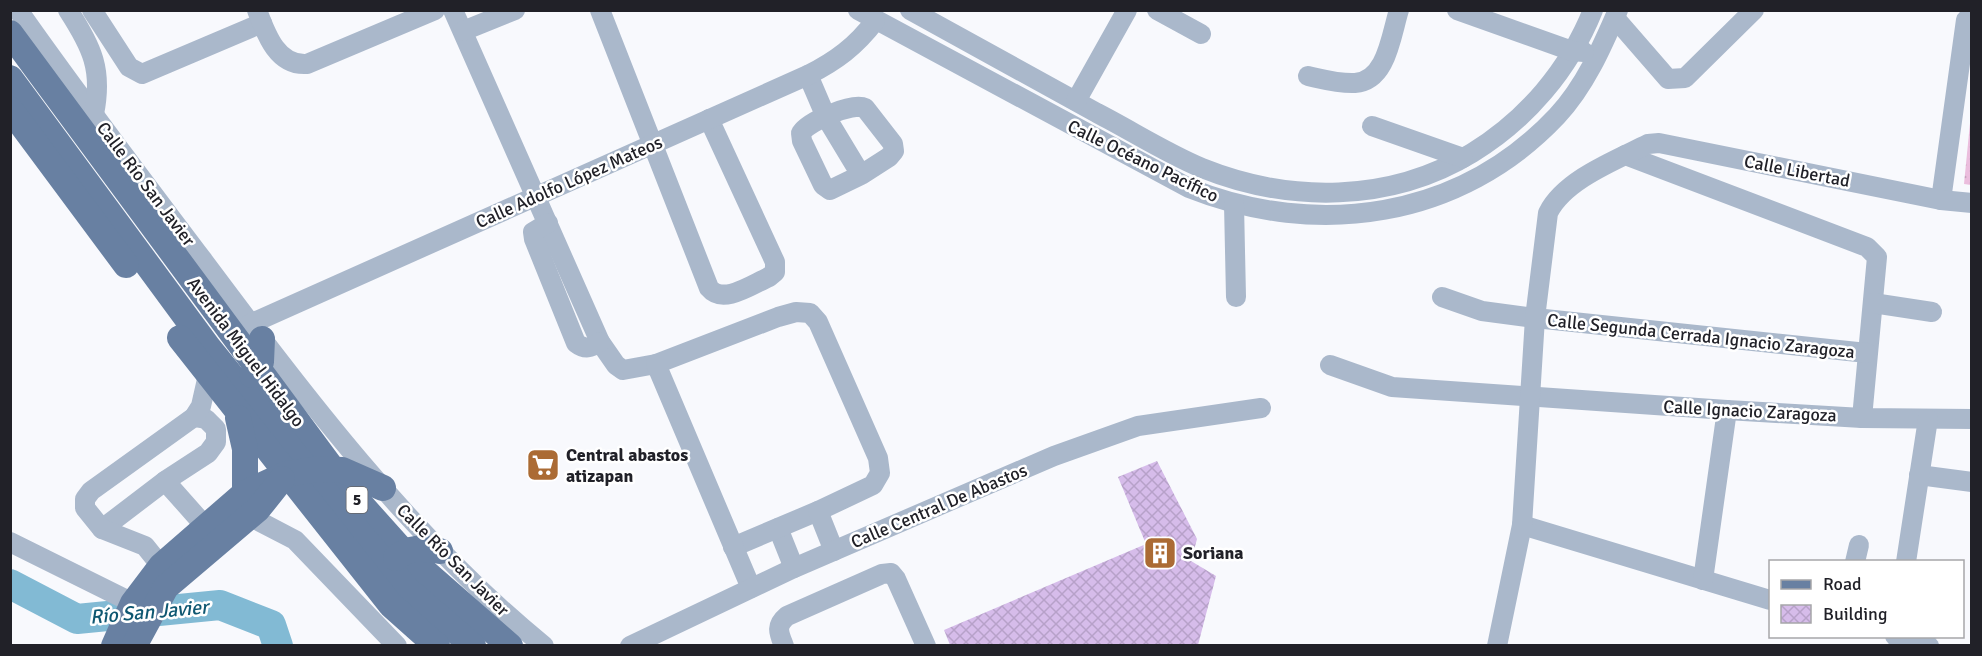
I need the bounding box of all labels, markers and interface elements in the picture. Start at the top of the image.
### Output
street label: Calle Océano Pacífico [1064,115,1222,207]
street label: Calle Río San Javier [92,118,200,251]
street label: Calle Adolfo López Mateos [472,131,666,233]
street label: Calle Libertad [1742,150,1852,192]
street label: Avenida Miguel Hidalgo [183,273,309,431]
street label: Calle Segunda Cerrada Ignacio Zaragoza [1546,309,1856,363]
street label: Calle Ignacio Zaragoza [1663,395,1837,427]
place label: Central abastos atizapan [566,444,688,487]
supermarket icon: Central abastos atizapan [525,447,561,483]
street label: Calle Central De Abastos [848,459,1031,553]
road number: 5 [346,487,368,513]
street label: Calle Río San Javier [392,499,514,621]
building icon: Soriana [1142,535,1178,571]
place label: Soriana [1183,542,1244,564]
legend [1769,560,1964,638]
text: Road [1823,573,1862,595]
water label: Río San Javier [89,594,212,630]
text: Building [1823,603,1887,625]

